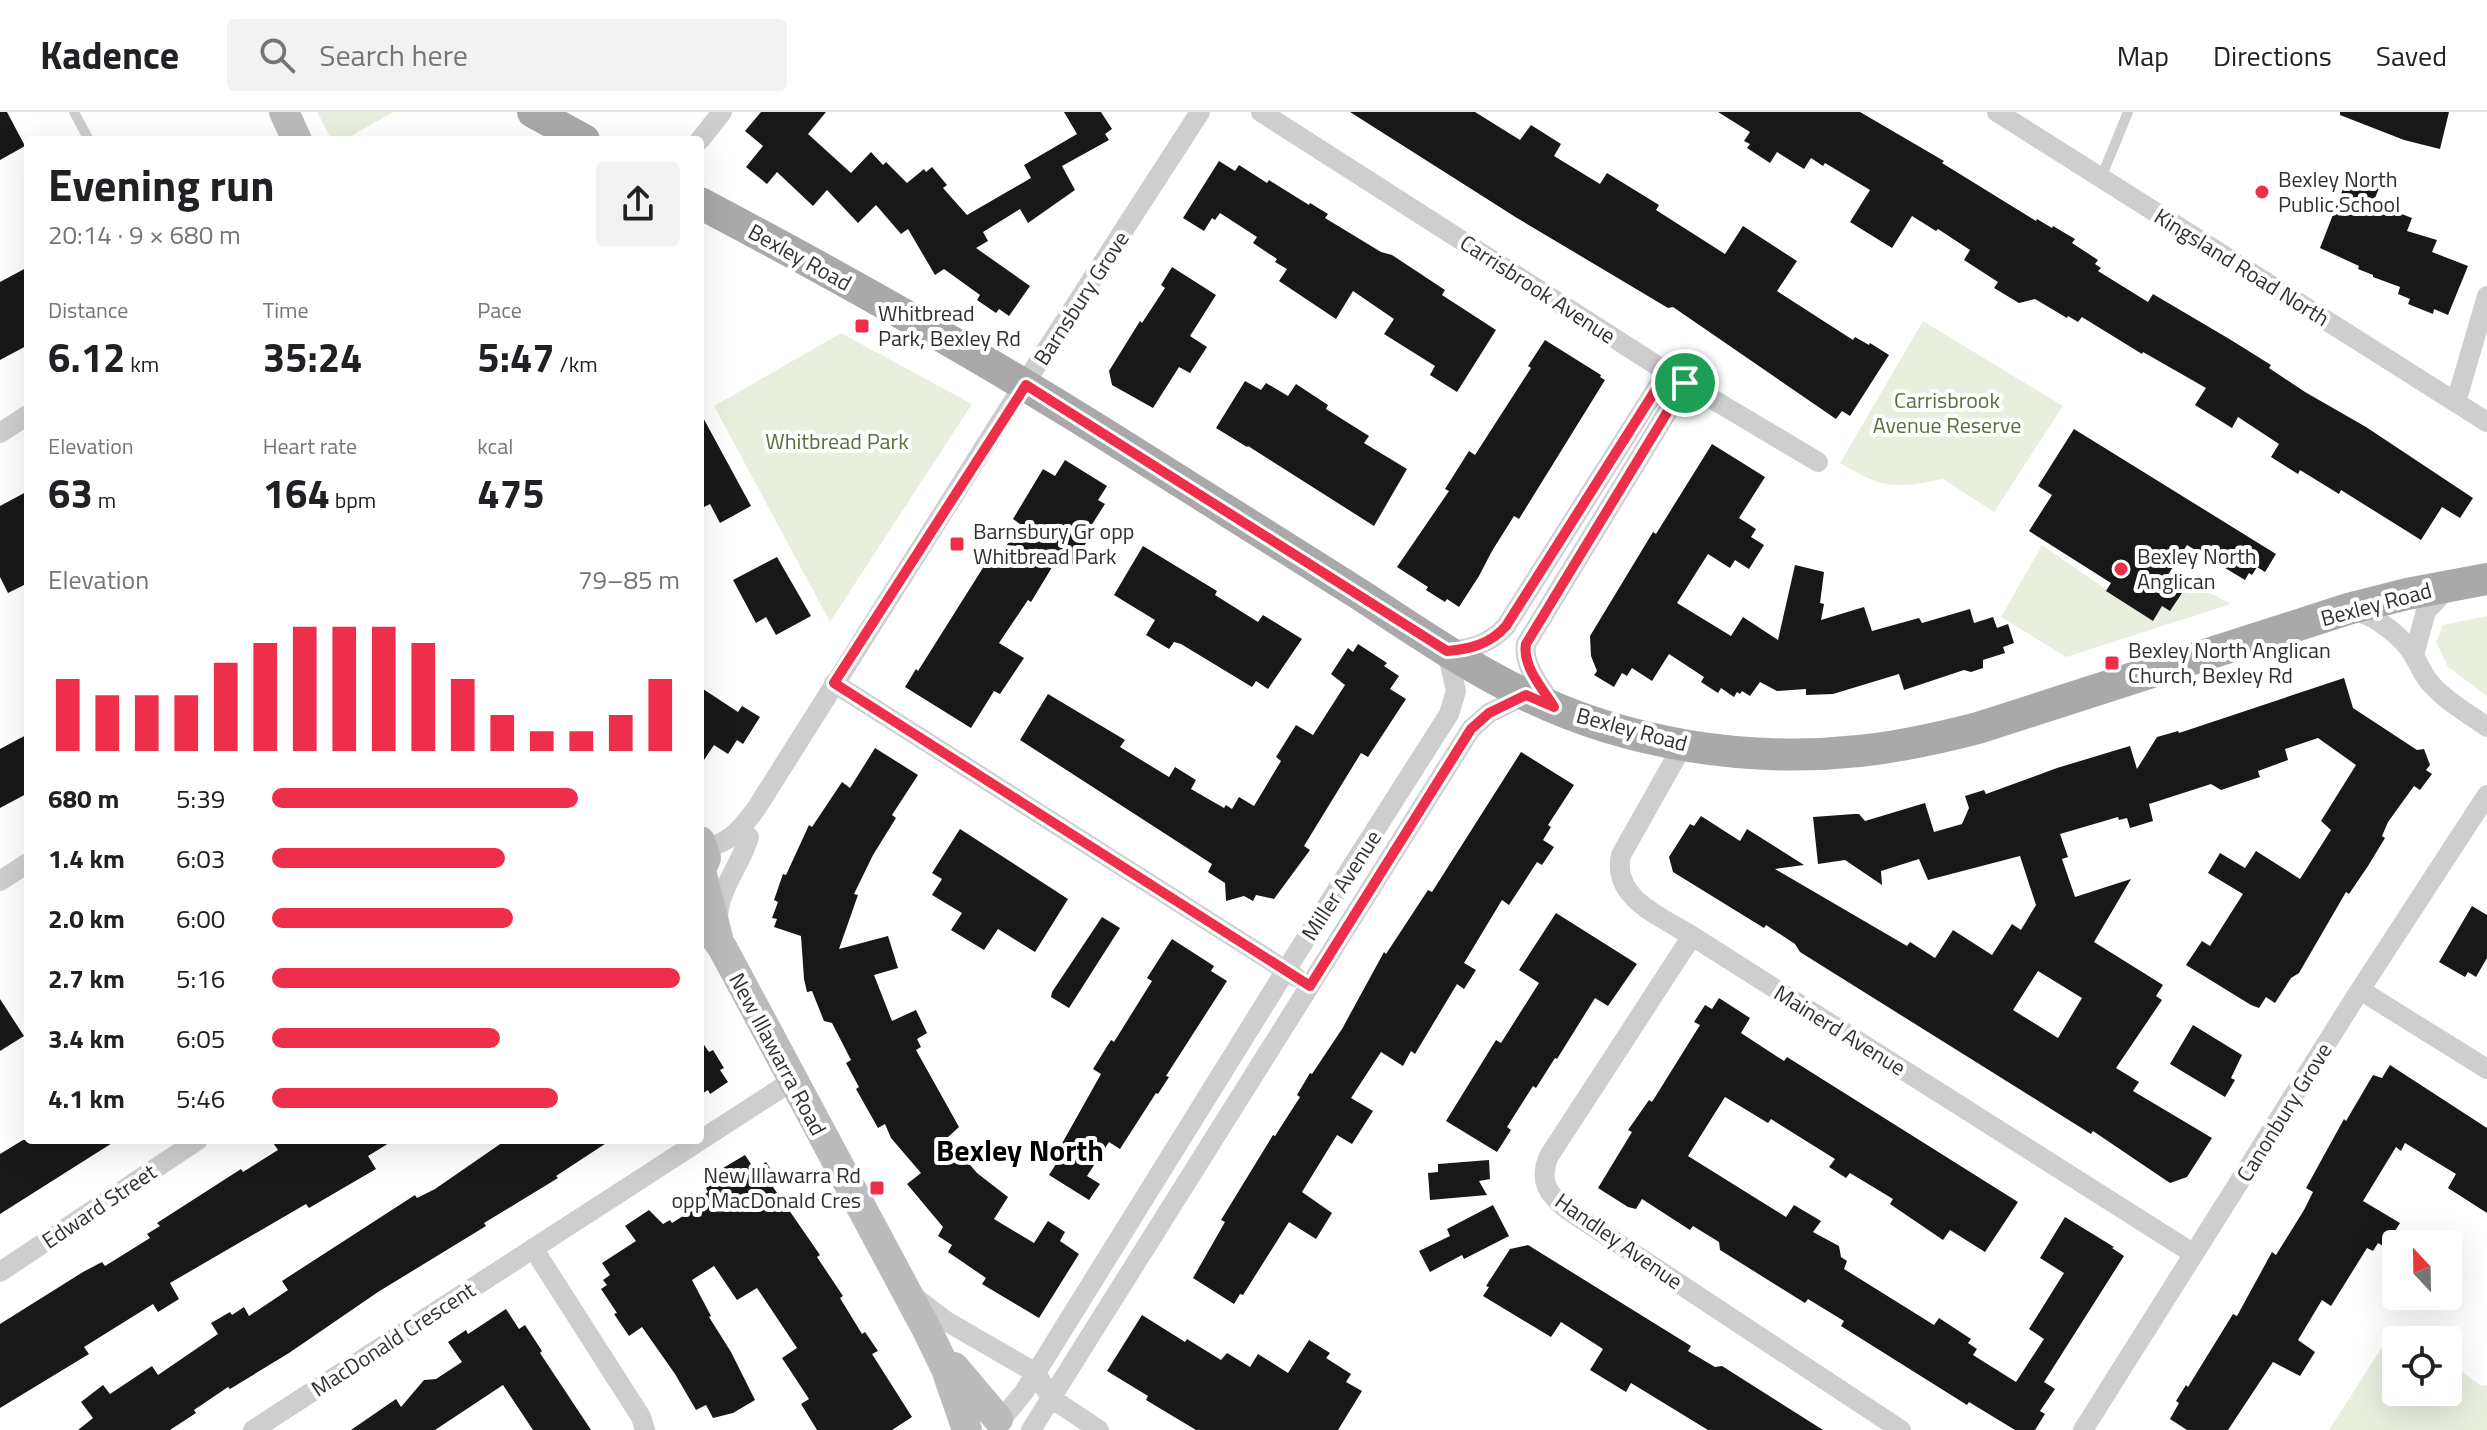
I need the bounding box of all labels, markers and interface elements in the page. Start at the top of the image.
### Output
search box [227,19,787,91]
text: Kadence [40,26,179,84]
text: Search here [319,32,468,78]
icon: search [255,33,299,77]
text: Map [2117,34,2169,77]
text: Directions [2213,34,2332,77]
text: Saved [2376,34,2447,77]
text: Evening run [48,151,275,218]
button: share [596,162,680,246]
place label: Bexley North Public School [2278,162,2400,221]
marker: Bexley North Public School [2253,183,2271,201]
street label: Kingsland Road North [2148,199,2336,335]
text: 20:14 · 9 × 680 m [48,215,241,254]
street label: Bexley Road [742,215,858,299]
street label: Barnsbury Grove [1025,224,1137,372]
street label: Carrisbrook Avenue [1453,226,1623,352]
text: Distance [48,293,128,327]
text: Time [263,293,309,327]
text: Pace [477,293,522,327]
place label: Whitbread Park, Bexley Rd [878,296,1021,355]
marker: Whitbread Park, Bexley Rd [853,317,871,335]
text: 6.12 [48,327,125,388]
text: 35:24 [263,327,363,388]
text: 5:47 [477,327,555,388]
text: km [125,347,159,381]
text: /km [555,347,598,381]
pin [1651,349,1719,417]
icon: arrive [1663,361,1707,405]
park label: Carrisbrook Avenue Reserve [1873,383,2021,442]
park label: Whitbread Park [765,424,909,458]
text: Elevation [48,429,134,463]
text: Heart rate [263,429,357,463]
text: kcal [477,429,513,463]
text: 63 [48,463,93,524]
text: 164 [263,463,330,524]
text: 475 [477,463,545,524]
text: m [93,483,116,517]
text: bpm [330,483,376,517]
place label: Barnsbury Gr opp Whitbread Park [973,514,1134,573]
marker: Barnsbury Gr opp Whitbread Park [948,535,966,553]
place label: Bexley North Anglican [2137,539,2257,598]
text: Elevation [48,560,149,599]
text: 79–85 m [578,560,680,599]
marker: Bexley North Anglican [2112,560,2130,578]
street label: Bexley Road [2317,573,2435,635]
place label: Bexley North Anglican Church, Bexley Rd [2128,633,2331,692]
marker: Bexley North Anglican Church, Bexley Rd [2103,654,2121,672]
street label: Bexley Road [1573,698,1691,760]
text: 680 m [48,779,119,818]
text: 5:39 [176,779,225,818]
street label: Miller Avenue [1292,823,1390,947]
text: 1.4 km [48,839,125,878]
text: 6:03 [176,839,225,878]
text: 2.0 km [48,899,125,938]
text: 6:00 [176,899,225,938]
text: 2.7 km [48,959,125,998]
text: 5:16 [176,959,225,998]
street label: New Illawarra Road [721,966,835,1142]
street label: Mainerd Avenue [1767,976,1913,1084]
text: 3.4 km [48,1019,125,1058]
text: 6:05 [176,1019,225,1058]
street label: Canonbury Grove [2228,1036,2340,1188]
text: 4.1 km [48,1079,125,1118]
text: 5:46 [176,1079,225,1118]
district label: Bexley North [936,1127,1104,1173]
street label: Edward Street [35,1155,163,1257]
place label: New Illawarra Rd opp MacDonald Cres [671,1158,861,1217]
marker: New Illawarra Rd opp MacDonald Cres [868,1179,886,1197]
street label: Handley Avenue [1548,1184,1690,1298]
north arrow [2382,1230,2462,1310]
map controls [2382,1230,2462,1406]
street label: MacDonald Crescent [304,1273,482,1405]
button: locate [2382,1326,2462,1406]

